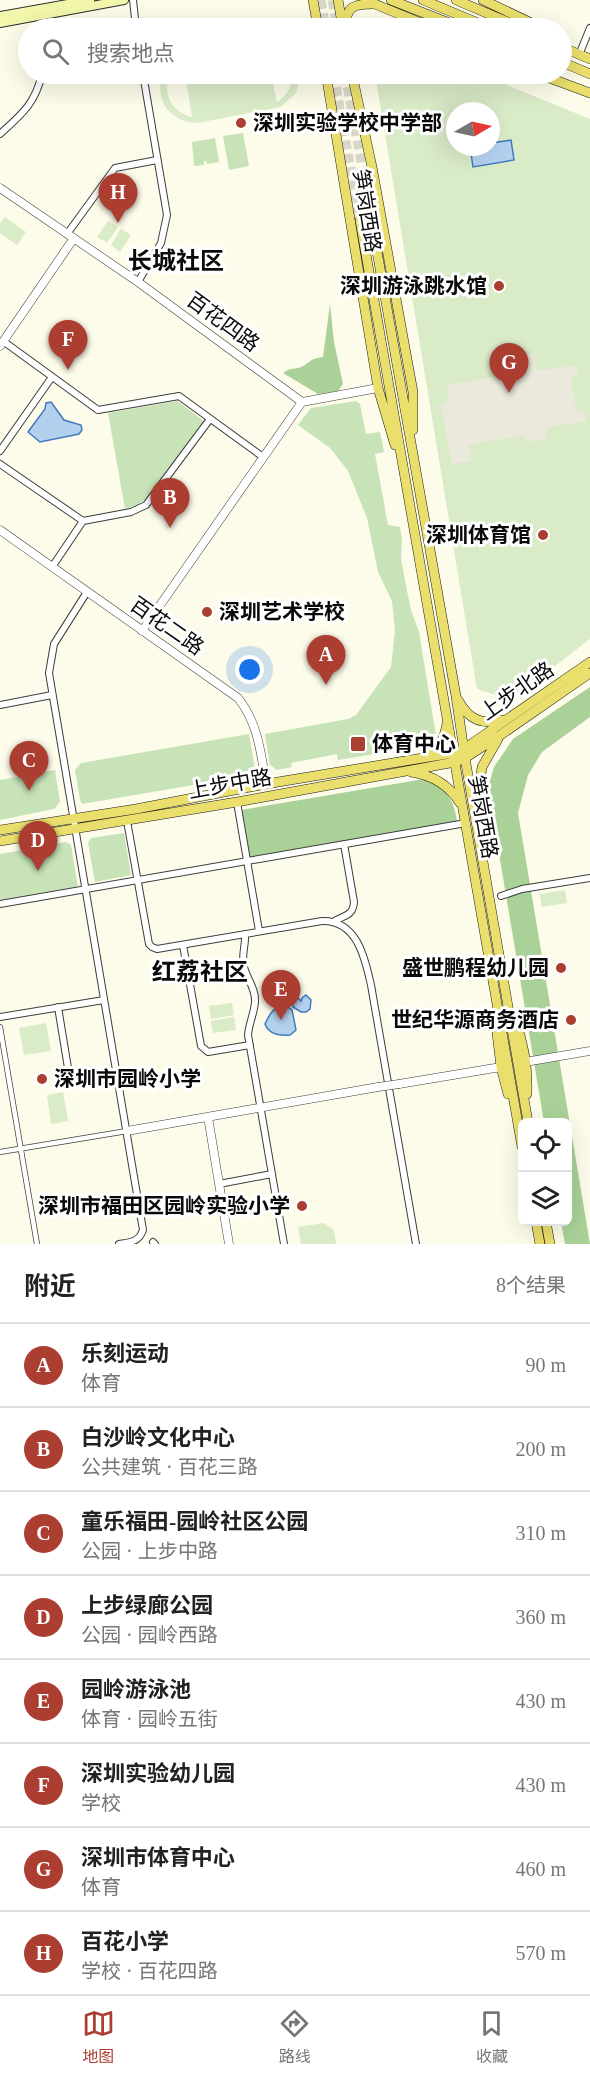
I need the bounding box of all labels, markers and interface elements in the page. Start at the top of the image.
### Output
search box [18,18,572,84]
icon: search [39,35,72,68]
text: 搜索地点 [87,41,175,66]
north arrow [446,102,500,156]
place label: 深圳实验学校中学部 [253,111,442,135]
marker: 深圳实验学校中学部 [234,116,248,130]
street label: 笋岗西路 [349,168,385,254]
pin: H [98,174,138,223]
district label: 长城社区 [128,248,224,274]
place label: 深圳游泳跳水馆 [340,274,487,298]
marker: 深圳游泳跳水馆 [492,279,506,293]
street label: 百花四路 [182,288,264,356]
pin: F [48,320,88,370]
pin: G [490,344,528,393]
pin: B [150,478,190,528]
place label: 深圳体育馆 [426,523,531,547]
marker: 深圳体育馆 [536,528,550,542]
street label: 百花二路 [126,592,208,660]
place label: 深圳艺术学校 [219,600,345,624]
marker: 深圳艺术学校 [200,605,214,619]
pin: A [306,636,346,685]
your location [235,655,264,684]
street label: 上步北路 [476,657,558,725]
place label: 体育中心 [372,732,456,756]
marker: 体育中心 [349,735,367,753]
pin: C [9,742,48,791]
street label: 上步中路 [187,765,273,803]
street label: 笋岗西路 [464,774,502,860]
pin: D [18,822,57,871]
place label: 盛世鹏程幼儿园 [402,956,549,980]
district label: 红荔社区 [152,959,248,985]
marker: 盛世鹏程幼儿园 [554,961,568,975]
pin: E [262,970,300,1020]
place label: 世纪华源商务酒店 [391,1008,559,1032]
marker: 世纪华源商务酒店 [564,1013,578,1027]
place label: 深圳市园岭小学 [54,1067,201,1091]
marker: 深圳市园岭小学 [35,1072,49,1086]
map controls [518,1118,572,1226]
button: locate [518,1118,572,1172]
button: layers [518,1172,572,1226]
place label: 深圳市福田区园岭实验小学 [38,1194,290,1218]
marker: 深圳市福田区园岭实验小学 [295,1199,309,1213]
text: 附近 [24,1272,76,1301]
text: 8个结果 [496,1274,566,1296]
text: 乐刻运动 [81,1341,169,1366]
text: A [36,1354,51,1376]
text: 90 m [525,1354,566,1376]
text: 体育 [81,1372,121,1394]
text: 白沙岭文化中心 [81,1425,235,1450]
text: B [37,1438,50,1460]
text: 200 m [515,1438,566,1460]
text: 公共建筑 · 百花三路 [81,1456,258,1478]
text: 童乐福田-园岭社区公园 [81,1509,308,1534]
text: C [36,1522,51,1544]
text: 310 m [515,1522,566,1544]
text: 公园 · 上步中路 [81,1540,218,1562]
text: 上步绿廊公园 [81,1593,213,1618]
text: D [36,1606,51,1628]
text: 360 m [515,1606,566,1628]
text: 公园 · 园岭西路 [81,1624,218,1646]
text: 园岭游泳池 [81,1677,191,1702]
text: E [37,1690,50,1712]
text: 430 m [515,1690,566,1712]
text: 体育 · 园岭五街 [81,1708,218,1730]
text: 深圳实验幼儿园 [81,1761,235,1786]
text: F [37,1774,50,1796]
text: 430 m [515,1774,566,1796]
text: 学校 [81,1792,121,1814]
text: 深圳市体育中心 [81,1845,235,1870]
text: G [36,1858,51,1880]
text: 460 m [515,1858,566,1880]
text: 体育 [81,1876,121,1898]
text: 百花小学 [81,1929,169,1954]
text: H [36,1942,51,1964]
text: 570 m [515,1942,566,1964]
text: 学校 · 百花四路 [81,1960,218,1982]
tab: 地图 [82,2007,115,2067]
tab: 路线 [278,2007,311,2067]
tab: 收藏 [475,2007,508,2067]

